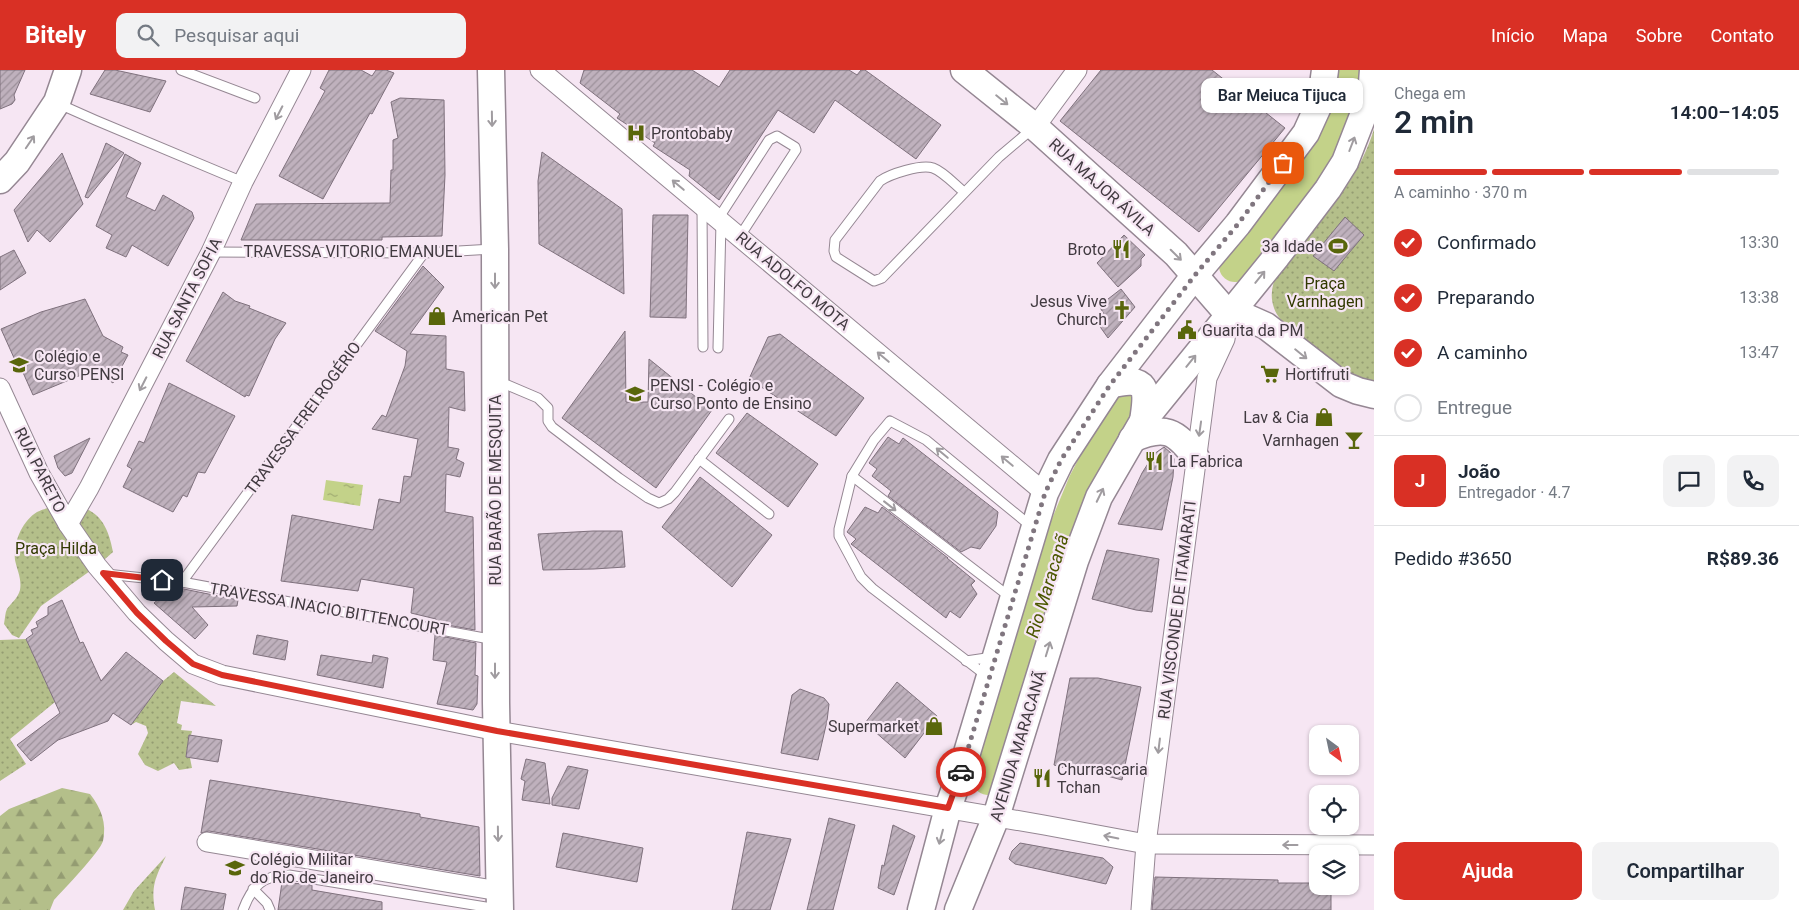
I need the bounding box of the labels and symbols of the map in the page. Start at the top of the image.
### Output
callout: Bar Meiuca Tijuca [1202,78,1364,113]
one-way arrow [995,95,1008,106]
one-way arrow [274,106,284,121]
one-way arrow [487,110,497,126]
hospital icon: Prontobaby [625,122,647,144]
place label: Prontobaby [651,124,733,143]
street label: RUA MAJOR ÁVILA [1045,134,1159,240]
one-way arrow [25,135,35,149]
one-way arrow [1348,137,1357,152]
pin [1262,142,1304,184]
one-way arrow [672,180,685,191]
street label: RUA ADOLFO MOTA [732,228,854,335]
street label: RUA SANTA SOFIA [148,234,226,362]
sports icon: 3a Idade [1327,235,1349,257]
place label: 3a Idade [1262,237,1323,256]
restaurant icon: Broto [1110,238,1132,260]
place label: Broto [1067,240,1106,259]
street label: TRAVESSA VITORIO EMANUEL [244,242,463,261]
one-way arrow [1170,249,1182,261]
one-way arrow [1254,271,1265,284]
one-way arrow [490,272,500,289]
park label: Praça Varnhagen [1287,274,1363,311]
place label: Jesus Vive Church [1030,292,1107,329]
church icon: Jesus Vive Church [1111,299,1133,321]
shop icon: American Pet [426,305,448,327]
place label: American Pet [452,307,548,326]
public building icon: Guarita da PM [1176,319,1198,341]
place label: Guarita da PM [1202,321,1303,340]
street label: TRAVESSA FREI ROGÉRIO [241,338,365,498]
place label: Colégio e Curso PENSI [34,347,124,384]
one-way arrow [1294,348,1307,359]
one-way arrow [877,351,890,362]
school or university icon: Colégio e Curso PENSI [8,354,30,376]
one-way arrow [1185,355,1196,368]
supermarket icon: Hortifruti [1259,363,1281,385]
place label: Hortifruti [1285,365,1349,384]
one-way arrow [138,376,148,391]
place label: PENSI - Colégio e Curso Ponto de Ensino [650,376,812,413]
school or university icon: PENSI - Colégio e Curso Ponto de Ensino [624,383,646,405]
street label: RUA BARÃO DE MESQUITA [485,394,505,586]
shop icon: Lav & Cia [1313,406,1335,428]
place label: Lav & Cia [1243,408,1309,427]
one-way arrow [1195,420,1205,436]
street label: RUA PARETO [10,424,70,516]
bar icon: Varnhagen [1343,429,1365,451]
place label: Varnhagen [1262,431,1339,450]
one-way arrow [936,448,949,459]
restaurant icon: La Fabrica [1143,450,1165,472]
place label: La Fabrica [1169,452,1243,471]
one-way arrow [1001,456,1014,467]
one-way arrow [1095,488,1105,503]
one-way arrow [884,500,897,511]
street label: RUA VISCONDE DE ITAMARATI [1154,500,1200,720]
water label: Rio Maracanã [1021,531,1073,640]
park label: Praça Hilda [15,539,97,558]
pin [141,559,183,601]
street label: TRAVESSA INACIO BITTENCOURT [208,579,450,639]
one-way arrow [1043,642,1053,658]
one-way arrow [490,662,500,679]
street label: AVENIDA MARACANÃ [985,667,1050,824]
shop icon: Supermarket [923,715,945,737]
place label: Supermarket [828,717,919,736]
north arrow [1309,725,1359,775]
one-way arrow [1154,738,1164,754]
courier [936,747,986,797]
place label: Churrascaria Tchan [1057,760,1148,797]
restaurant icon: Churrascaria Tchan [1031,767,1053,789]
one-way arrow [493,825,503,841]
one-way arrow [935,828,945,844]
one-way arrow [1103,832,1119,842]
one-way arrow [1283,840,1299,850]
place label: Colégio Militar do Rio de Janeiro [250,850,374,887]
school or university icon: Colégio Militar do Rio de Janeiro [224,857,246,879]

